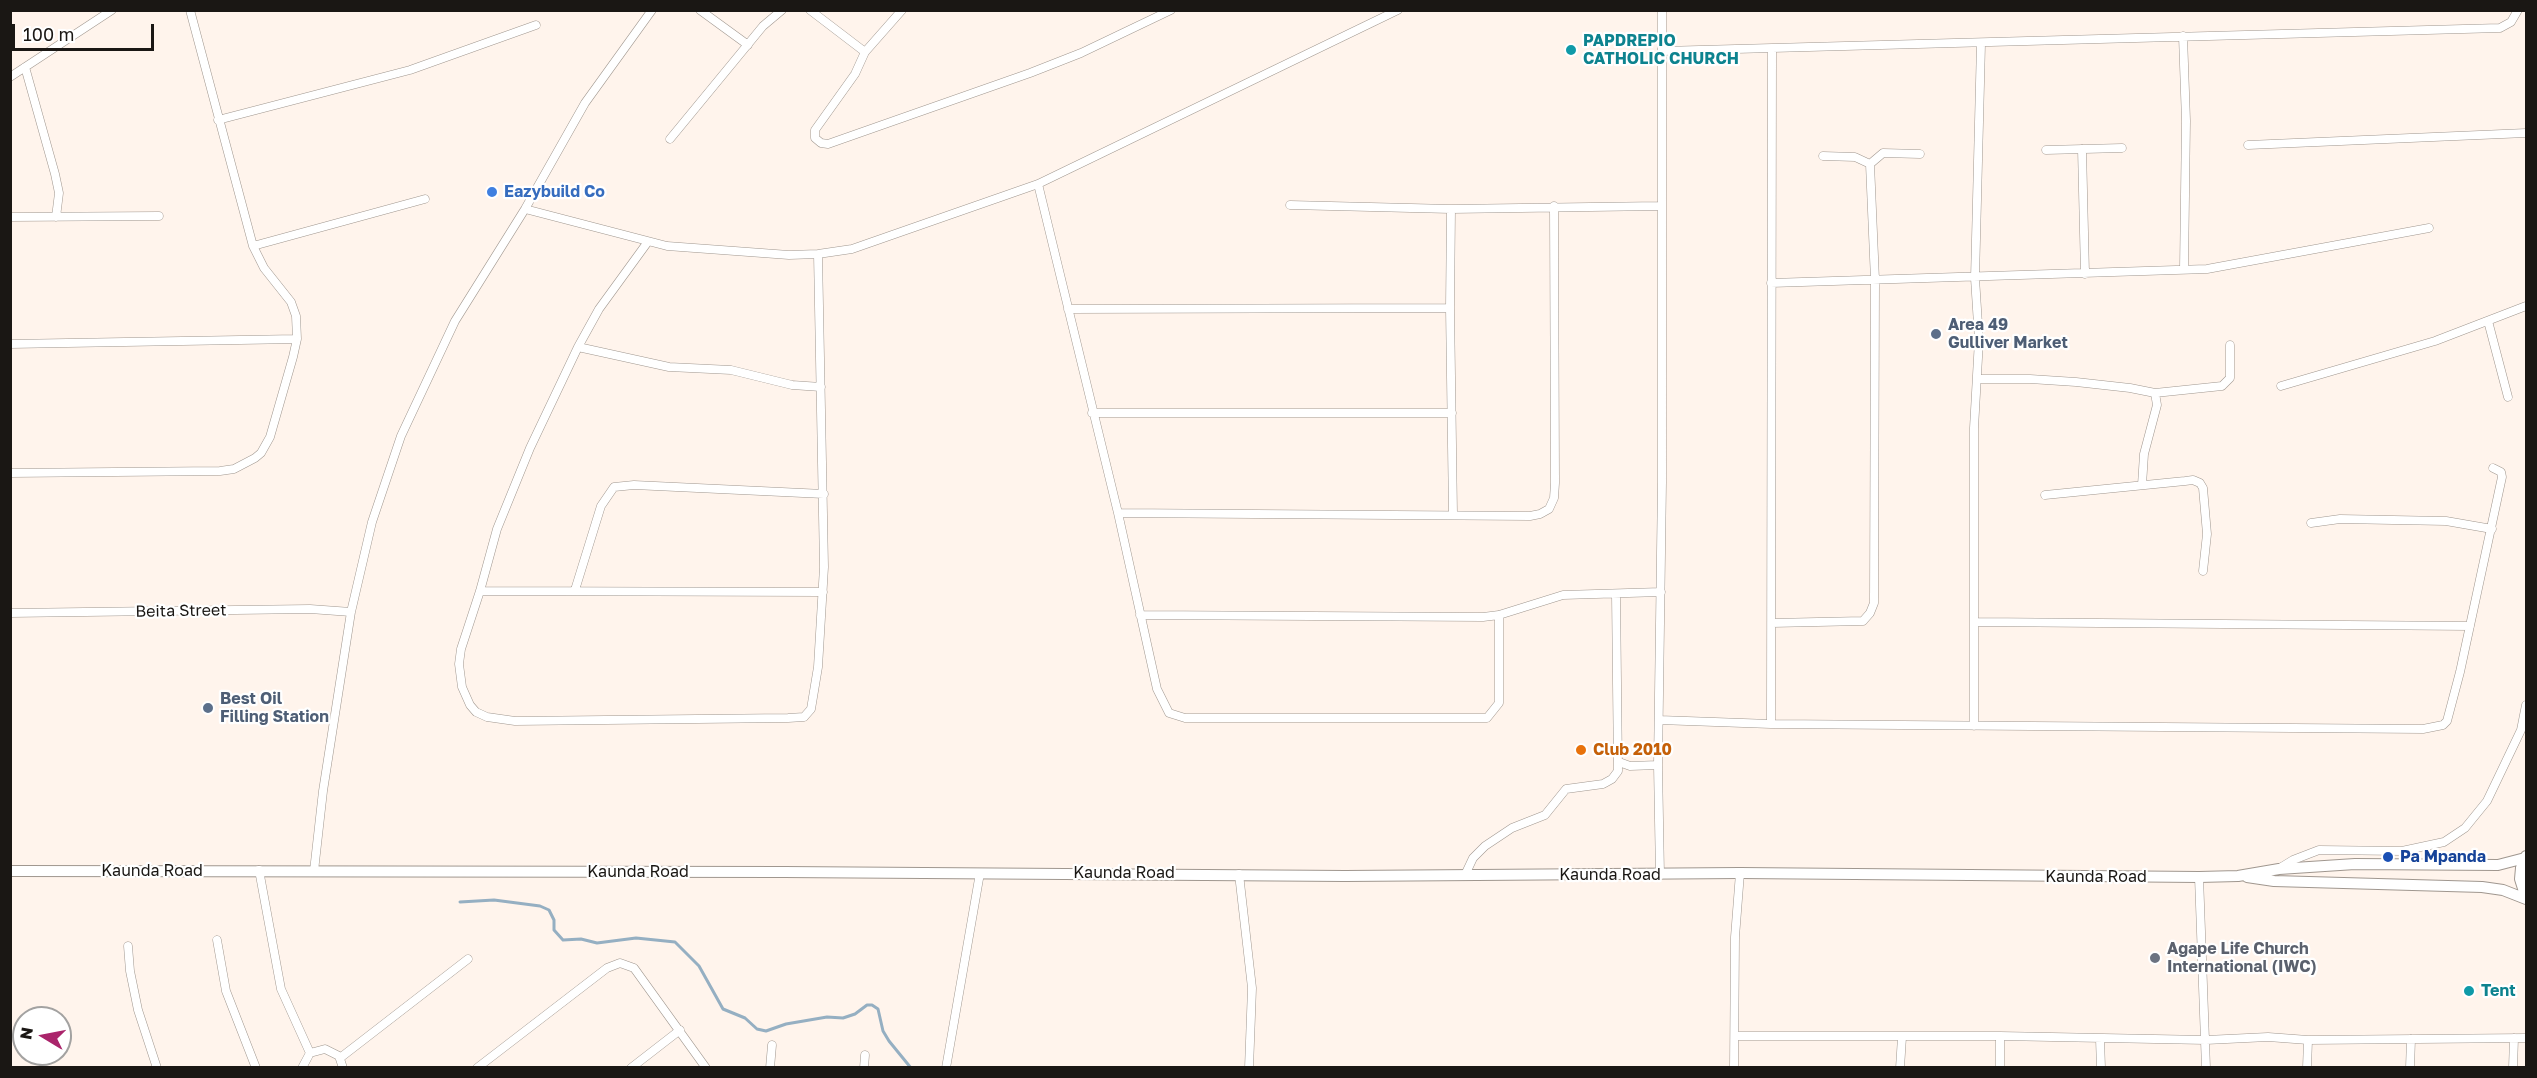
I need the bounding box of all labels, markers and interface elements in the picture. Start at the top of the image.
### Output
scale bar [15,12,158,50]
text: 100 m [23,23,74,45]
place label: PAPDREPIO CATHOLIC CHURCH [1583,31,1739,69]
marker: PAPDREPIO CATHOLIC CHURCH [1564,43,1578,57]
place label: Eazybuild Co [504,182,605,202]
marker: Eazybuild Co [485,185,499,199]
place label: Area 49 Gulliver Market [1948,315,2068,353]
marker: Area 49 Gulliver Market [1929,327,1943,341]
street label: Beita Street [135,601,227,621]
place label: Best Oil Filling Station [220,689,329,727]
marker: Best Oil Filling Station [201,701,215,715]
place label: Club 2010 [1593,740,1672,760]
marker: Club 2010 [1574,743,1588,757]
place label: Pa Mpanda [2400,847,2486,867]
marker: Pa Mpanda [2381,850,2395,864]
street label: Kaunda Road [101,861,203,881]
street label: Kaunda Road [587,862,689,882]
street label: Kaunda Road [1073,863,1175,883]
street label: Kaunda Road [1559,865,1661,885]
street label: Kaunda Road [2045,867,2147,887]
place label: Agape Life Church International (IWC) [2167,939,2317,977]
marker: Agape Life Church International (IWC) [2148,951,2162,965]
place label: Tent [2481,981,2516,1001]
marker: Tent [2462,984,2476,998]
north arrow [12,1006,72,1066]
text: N [15,1025,37,1041]

